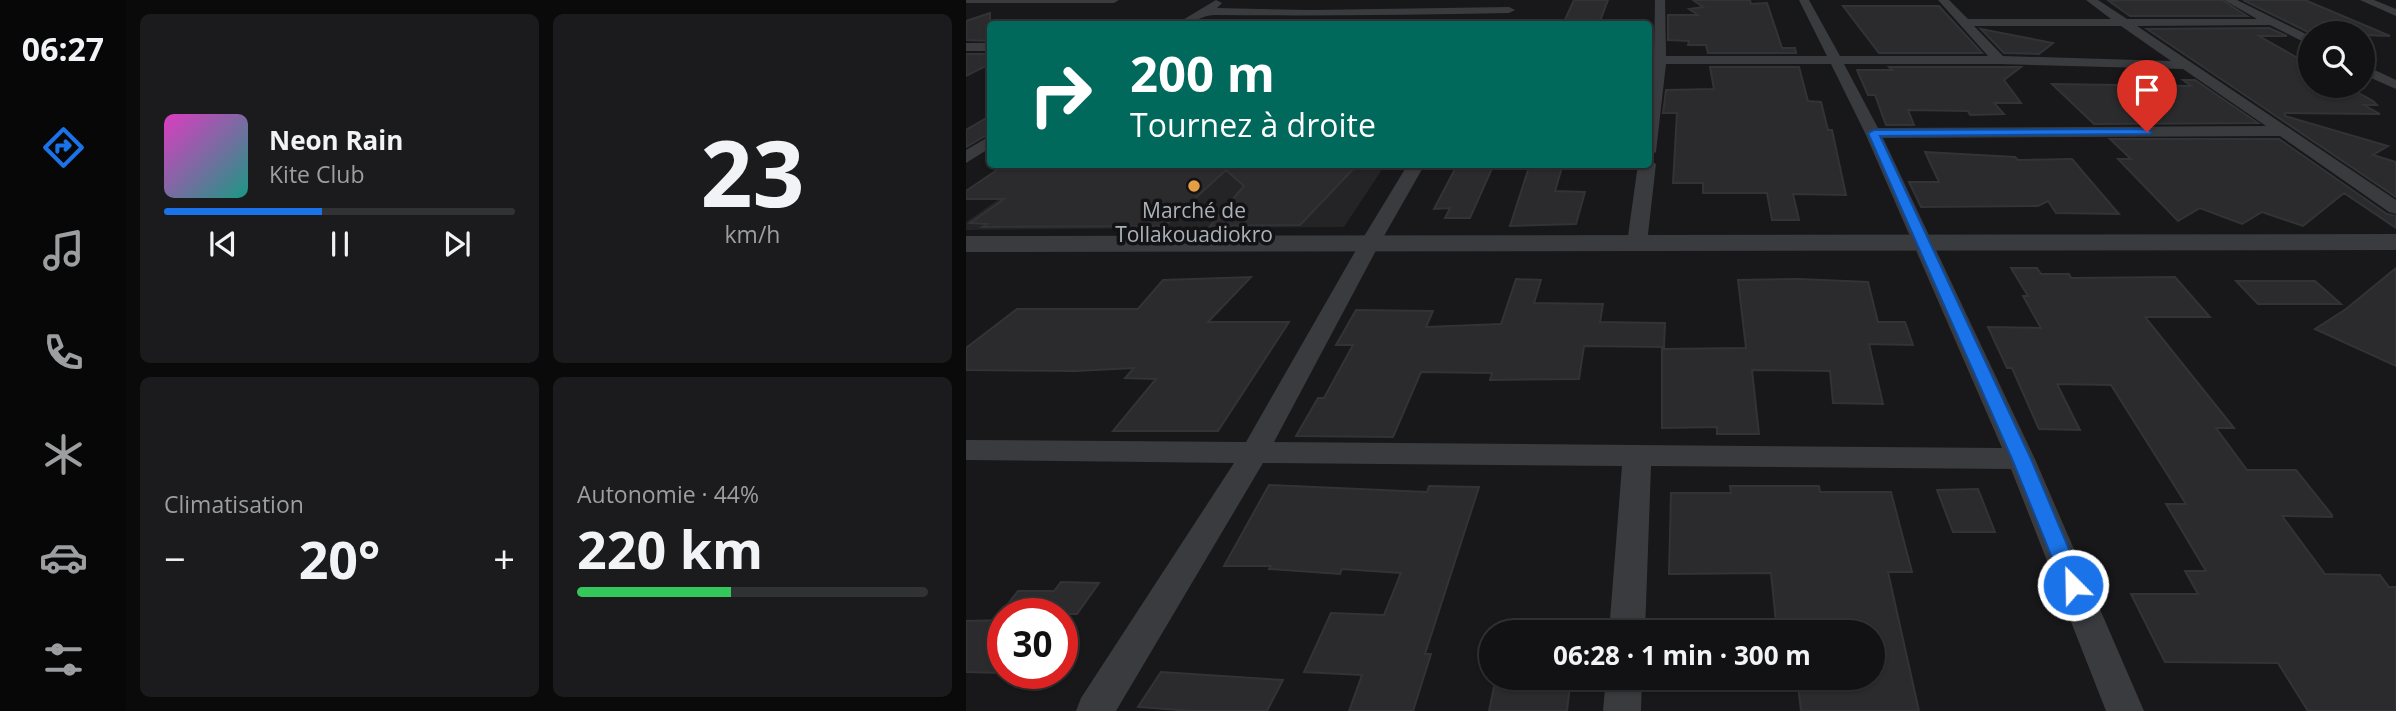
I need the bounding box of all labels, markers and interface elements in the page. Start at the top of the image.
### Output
map controls [2298,21,2375,98]
button: search [2298,21,2375,98]
text: 06:27 [22,27,104,70]
text: 200 m [1130,40,1275,106]
icon: right [1015,49,1106,140]
pin [2117,60,2177,132]
icon: arrive [2128,71,2166,109]
text: Tournez à droite [1130,103,1376,146]
text: 23 [700,110,805,234]
text: Neon Rain [269,122,403,158]
icon: directions [39,123,88,172]
text: Kite Club [269,158,364,190]
marker: Marché de Tollakouadiokro [1186,178,1202,194]
place label: Marché de Tollakouadiokro [1115,196,1273,248]
text: km/h [725,218,780,250]
icon: previous [204,225,242,263]
icon: pause [321,225,359,263]
icon: next [438,225,476,263]
icon: music [39,226,88,275]
icon: phone [39,328,88,377]
icon: climate [39,430,88,479]
text: Autonomie · 44% [577,478,759,510]
text: Climatisation [164,488,304,520]
text: 220 km [577,513,763,584]
text: 20° [299,523,380,594]
text: − [164,532,186,584]
text: + [493,532,515,584]
icon: car [39,533,88,582]
position arrow [2036,548,2110,622]
speed limit sign: 30 [987,598,1078,689]
icon: filters [39,635,88,684]
text: 06:28 · 1 min · 300 m [1553,637,1811,673]

